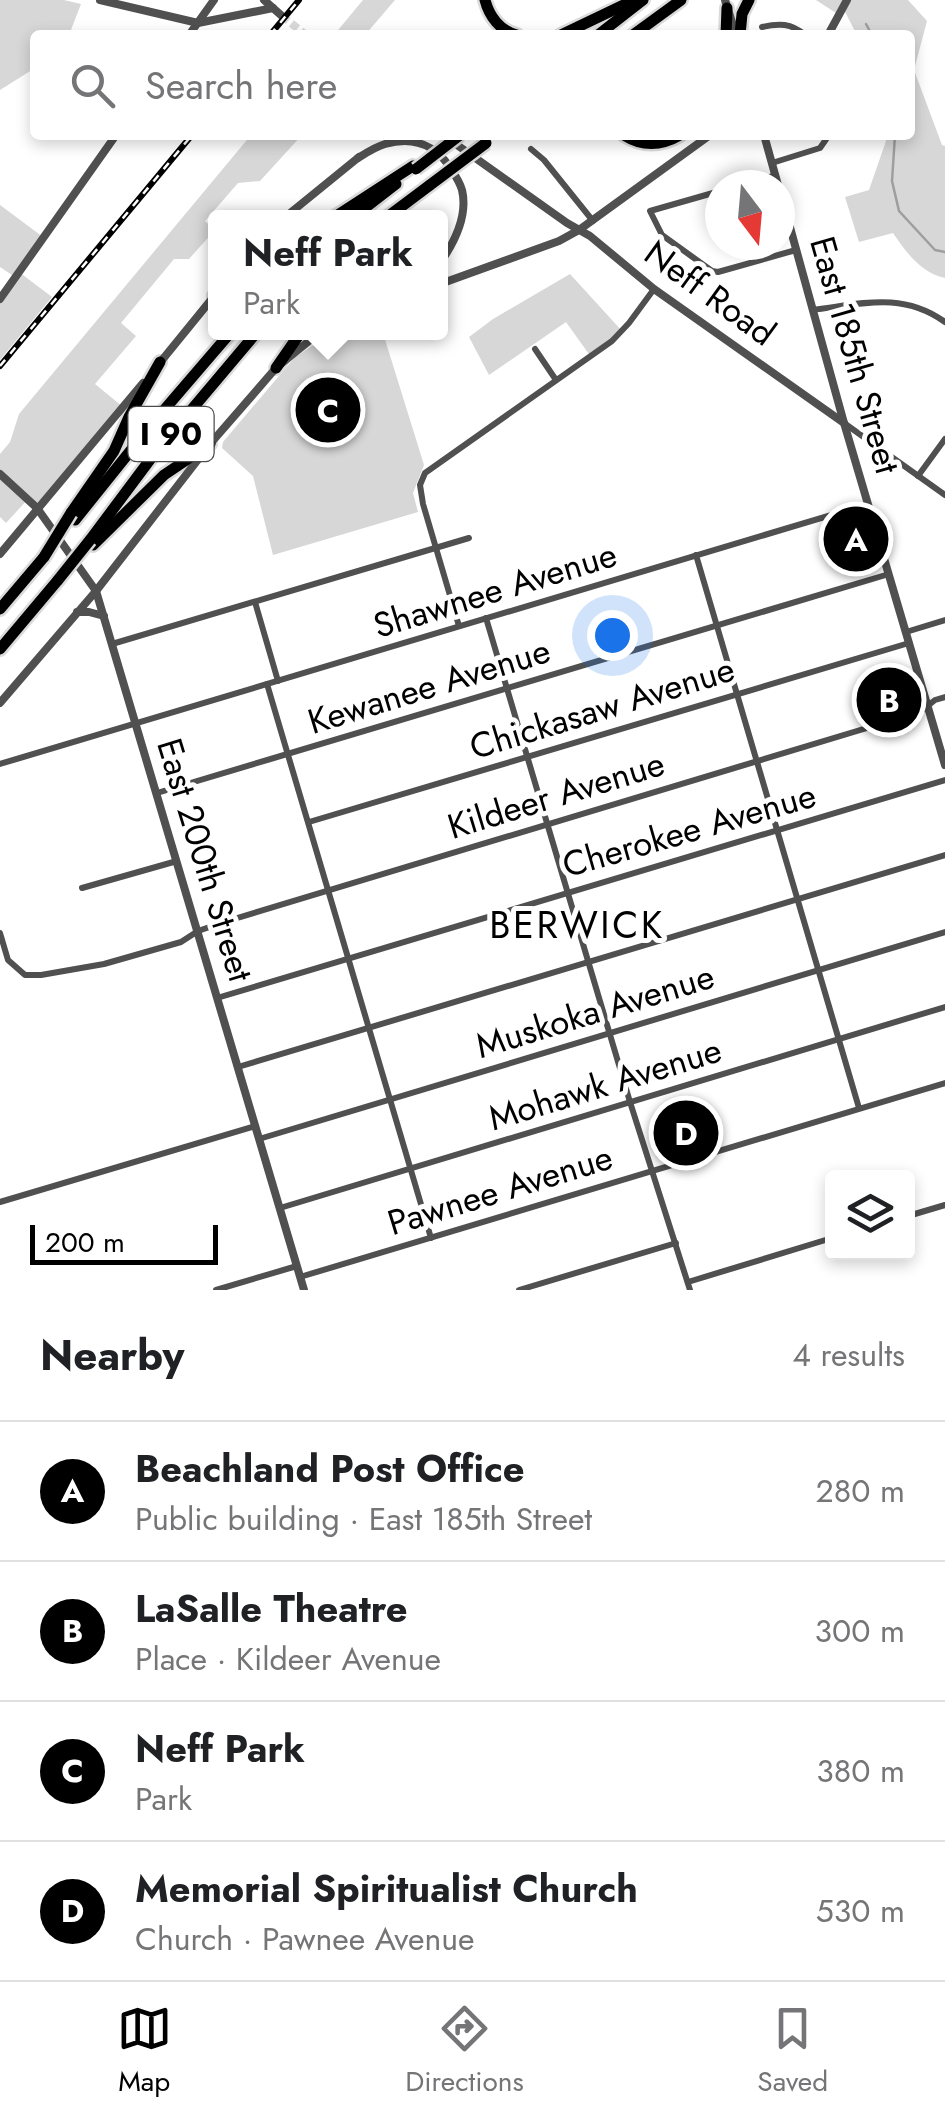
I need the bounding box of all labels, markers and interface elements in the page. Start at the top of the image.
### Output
search box [30,30,915,140]
icon: search [65,58,120,113]
text: Search here [145,58,337,113]
north arrow [705,170,795,260]
popup [208,210,448,340]
text: Neff Park [243,225,413,280]
street label: Neff Road [634,228,786,358]
street label: East 185th Street [797,231,913,480]
text: Park [243,280,300,326]
pin: C [296,372,360,448]
road number: I 90 [128,407,214,461]
pin: A [824,502,888,576]
street label: Shawnee Avenue [367,529,623,651]
your location [587,610,638,661]
street label: Kewanee Avenue [302,625,556,747]
street label: Chickasaw Avenue [463,644,741,772]
pin: B [856,662,922,738]
street label: East 200th Street [144,732,266,988]
street label: Kildeer Avenue [441,738,671,852]
street label: Cherokee Avenue [556,770,822,890]
district label: BERWICK [489,897,665,952]
street label: Muskoka Avenue [470,951,720,1071]
street label: Mohawk Avenue [482,1025,728,1143]
pin: D [654,1096,718,1170]
street label: Pawnee Avenue [381,1132,619,1248]
map controls [825,1170,915,1260]
button: layers [825,1170,915,1260]
scale bar [30,1220,218,1264]
text: 200 m [45,1222,125,1263]
text: Nearby [40,1325,184,1386]
text: 4 results [792,1332,905,1378]
text: Beachland Post Office [135,1441,524,1496]
text: A [61,1468,84,1514]
text: 280 m [816,1468,905,1514]
text: Public building · East 185th Street [135,1496,592,1542]
text: LaSalle Theatre [135,1581,408,1636]
text: B [62,1608,83,1654]
text: 300 m [815,1608,905,1654]
text: Place · Kildeer Avenue [135,1636,441,1682]
text: Neff Park [135,1721,305,1776]
text: C [61,1748,84,1794]
text: 380 m [816,1748,905,1794]
text: Park [135,1776,192,1822]
text: Memorial Spiritualist Church [135,1861,638,1916]
text: D [61,1888,84,1934]
text: 530 m [816,1888,905,1934]
text: Church · Pawnee Avenue [135,1916,475,1962]
tab: Map [117,2001,172,2102]
tab: Directions [405,2001,524,2102]
tab: Saved [757,2001,828,2102]

